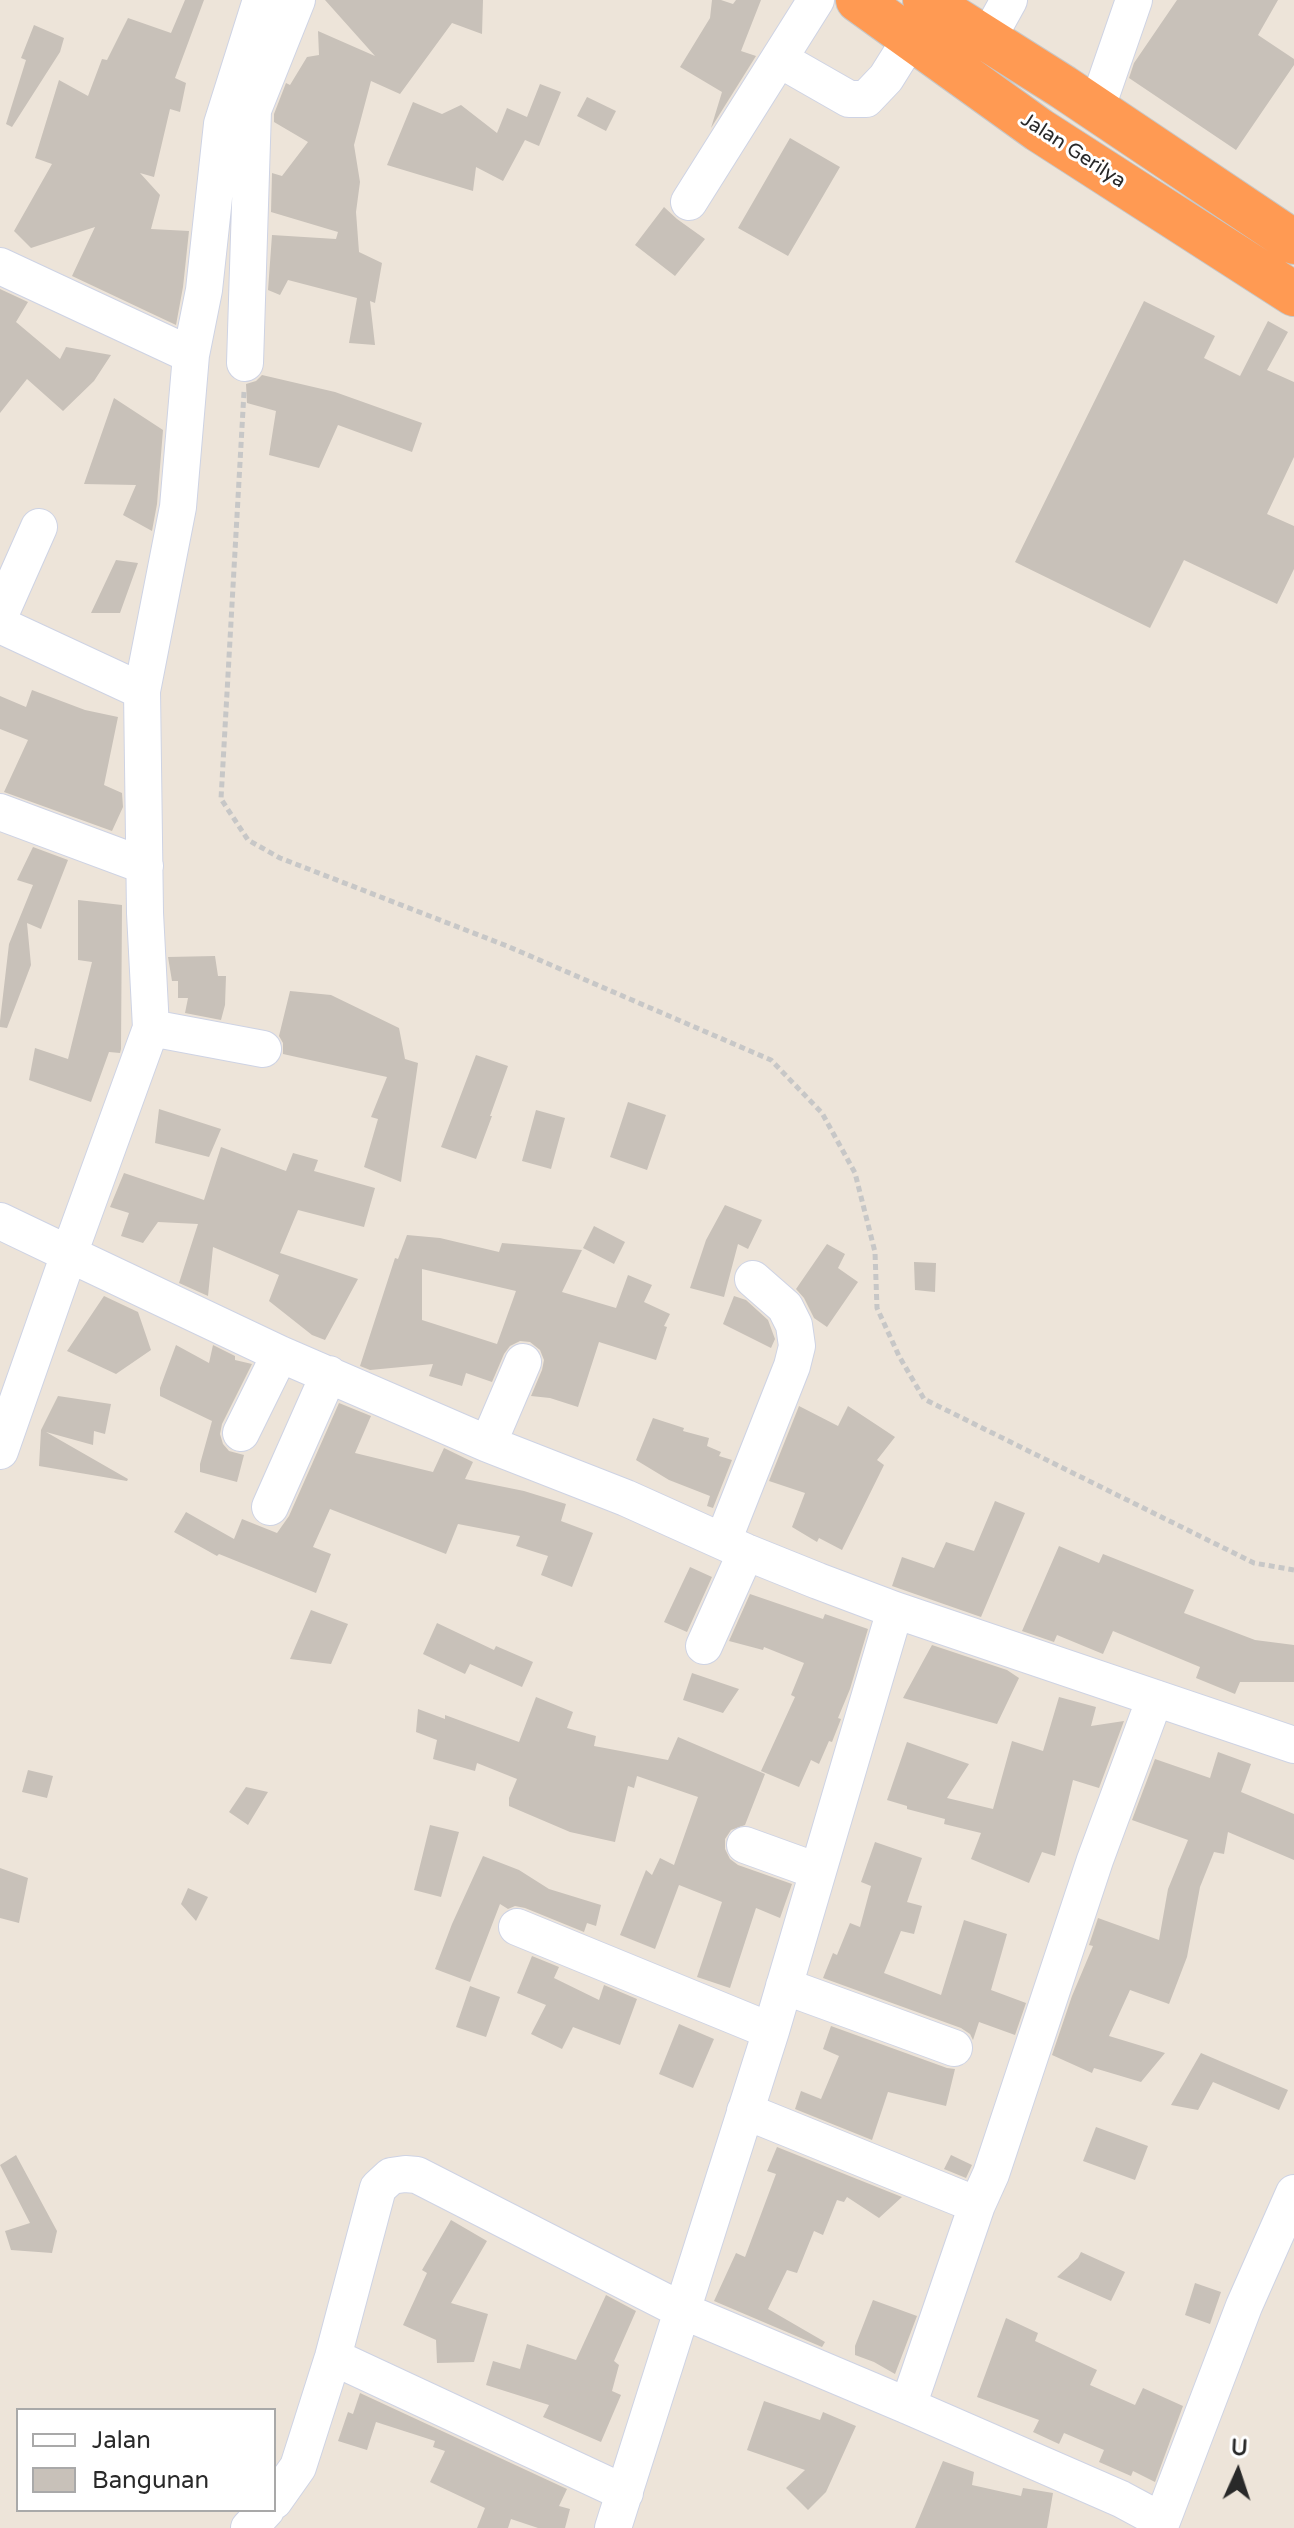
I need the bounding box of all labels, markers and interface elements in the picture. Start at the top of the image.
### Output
street label: Jalan Gerilya [1016,108,1130,194]
legend [16,2408,276,2512]
text: Jalan [92,2426,151,2455]
north arrow [1198,2432,1278,2512]
text: U [1230,2435,1248,2461]
text: Bangunan [92,2466,209,2495]

